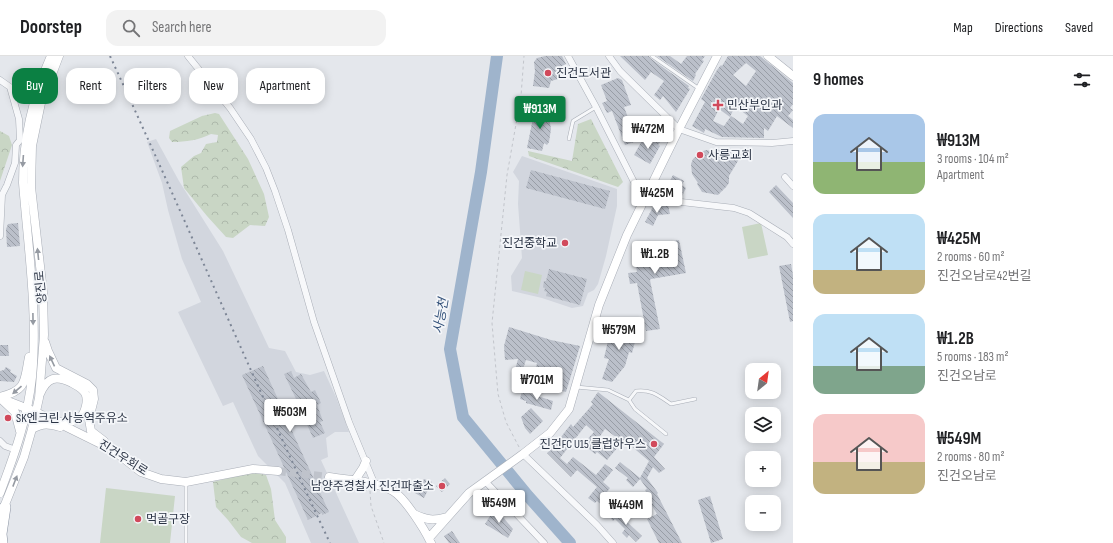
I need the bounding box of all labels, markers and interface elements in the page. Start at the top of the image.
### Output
search box [106,10,386,46]
text: Doorstep [20,16,82,39]
icon: search [120,17,142,39]
text: Search here [152,18,212,37]
text: Map [953,19,973,36]
text: Directions [995,19,1043,36]
text: Saved [1065,19,1093,36]
place label: 진건도서관 [556,66,611,81]
chip: Buy [12,68,58,104]
chip: Rent [66,68,116,104]
chip: Filters [124,68,181,104]
chip: New [189,68,238,104]
chip: Apartment [246,68,325,104]
marker: 진건도서관 [543,68,553,78]
icon: filters [1071,69,1093,91]
text: 9 homes [813,70,864,90]
pin: ₩913M [512,96,568,130]
place label: 민산부인과 [727,98,782,113]
marker: 민산부인과 [712,99,724,111]
text: ₩913M [524,101,556,117]
pin: ₩472M [620,116,676,150]
text: ₩472M [631,121,665,137]
icon: home [845,130,893,178]
text: ₩913M [937,131,980,151]
place label: 사릉교회 [708,148,752,163]
marker: 사릉교회 [695,150,705,160]
text: 3 rooms · 104 m² [937,151,1009,167]
one-way arrow [20,155,27,167]
text: Apartment [937,167,984,183]
pin: ₩425M [629,180,685,214]
text: ₩425M [640,185,674,201]
text: ₩425M [937,229,981,249]
icon: home [845,230,893,278]
place label: 진건중학교 [502,236,557,251]
marker: 진건중학교 [560,238,570,248]
pin: ₩1.2B [627,241,683,275]
text: ₩1.2B [641,246,669,262]
one-way arrow [35,248,42,260]
text: 2 rooms · 60 m² [937,249,1004,265]
text: 진건오남로42번길 [937,268,1032,284]
street label: 양진로 [32,270,50,304]
water label: 사능천 [430,296,452,335]
one-way arrow [30,313,36,326]
pin: ₩579M [591,317,647,351]
text: ₩579M [602,322,636,338]
text: ₩1.2B [937,329,974,349]
icon: home [845,330,893,378]
text: 5 rooms · 183 m² [937,349,1008,365]
one-way arrow [49,355,55,366]
north arrow [745,363,781,399]
map controls [745,363,781,531]
pin: ₩701M [509,367,565,401]
text: 진건오남로 [937,368,997,384]
text: ₩701M [521,372,553,388]
one-way arrow [12,385,22,394]
pin: ₩503M [262,399,318,433]
text: ₩503M [273,404,307,420]
button: layers [745,407,781,443]
place label: SK엔크린 사능역주유소 [16,411,128,426]
marker: SK엔크린 사능역주유소 [3,413,13,423]
text: ₩549M [937,429,981,449]
icon: home [845,430,893,478]
street label: 진건우회로 [96,437,150,479]
place label: 진건FC U15 클럽하우스 [540,437,646,452]
marker: 진건FC U15 클럽하우스 [649,439,659,449]
text: 2 rooms · 80 m² [937,449,1004,465]
button: + [745,451,781,487]
text: 진건오남로 [937,468,997,484]
one-way arrow [13,474,19,486]
place label: 남양주경찰서 진건파출소 [311,479,434,494]
marker: 남양주경찰서 진건파출소 [437,481,447,491]
pin: ₩549M [471,490,527,524]
pin: ₩449M [598,492,654,526]
text: ₩549M [482,495,516,511]
button: − [745,495,781,531]
text: ₩449M [609,497,643,513]
place label: 먹골구장 [146,512,190,527]
marker: 먹골구장 [133,514,143,524]

